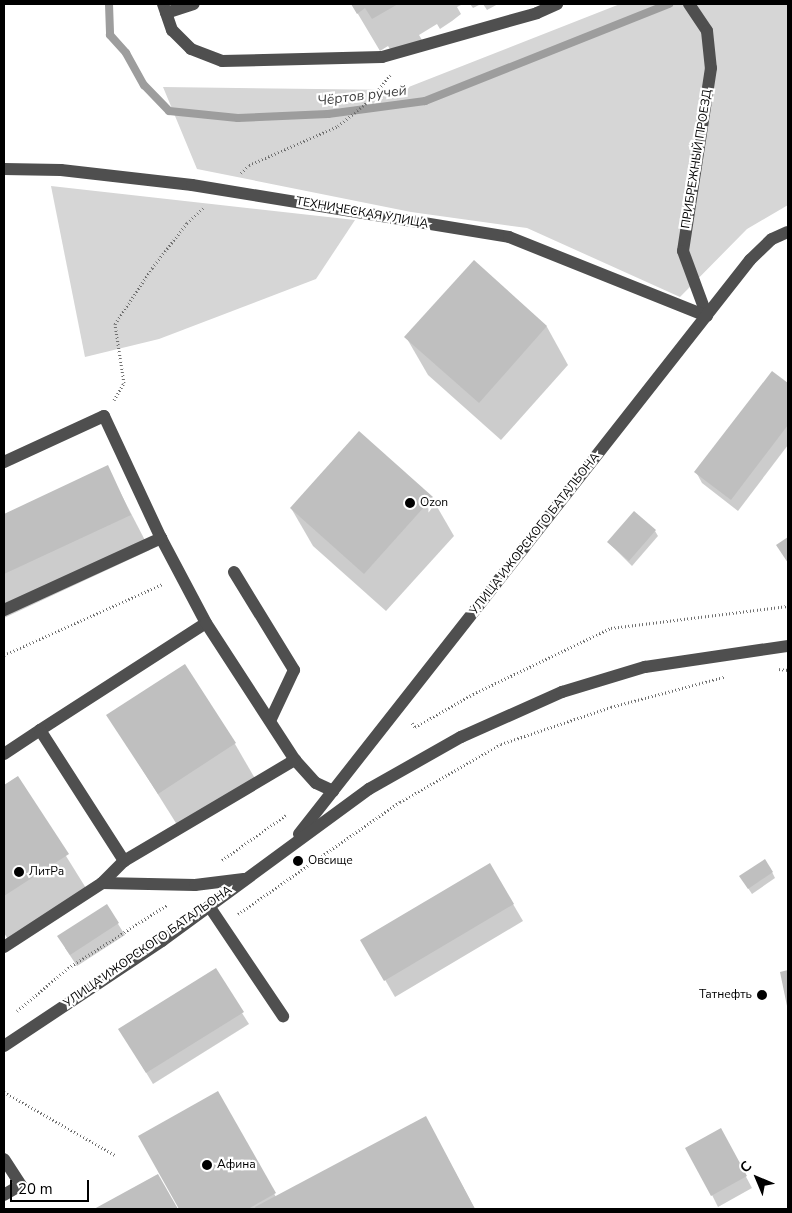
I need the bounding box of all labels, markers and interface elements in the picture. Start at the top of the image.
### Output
water label: Чёртов ручей [316,82,408,110]
street label: ПРИБРЕЖНЫЙ ПРОЕЗД [679,88,715,230]
street label: ТЕХНИЧЕСКАЯ УЛИЦА [295,194,429,232]
street label: УЛИЦА ИЖОРСКОГО БАТАЛЬОНА [467,450,603,618]
place label: Ozon [420,496,448,510]
marker: Ozon [404,497,416,509]
place label: Овсище [308,854,353,868]
marker: Овсище [292,855,304,867]
place label: ЛитРа [29,865,64,879]
marker: ЛитРа [13,866,25,878]
street label: УЛИЦА ИЖОРСКОГО БАТАЛЬОНА [61,883,235,1011]
place label: Татнефть [699,988,752,1002]
marker: Татнефть [756,989,768,1001]
north arrow [732,1153,782,1203]
text: С [736,1157,756,1177]
place label: Афина [217,1158,256,1172]
marker: Афина [201,1159,213,1171]
scale bar [12,1170,91,1202]
text: 20 m [18,1179,53,1199]

